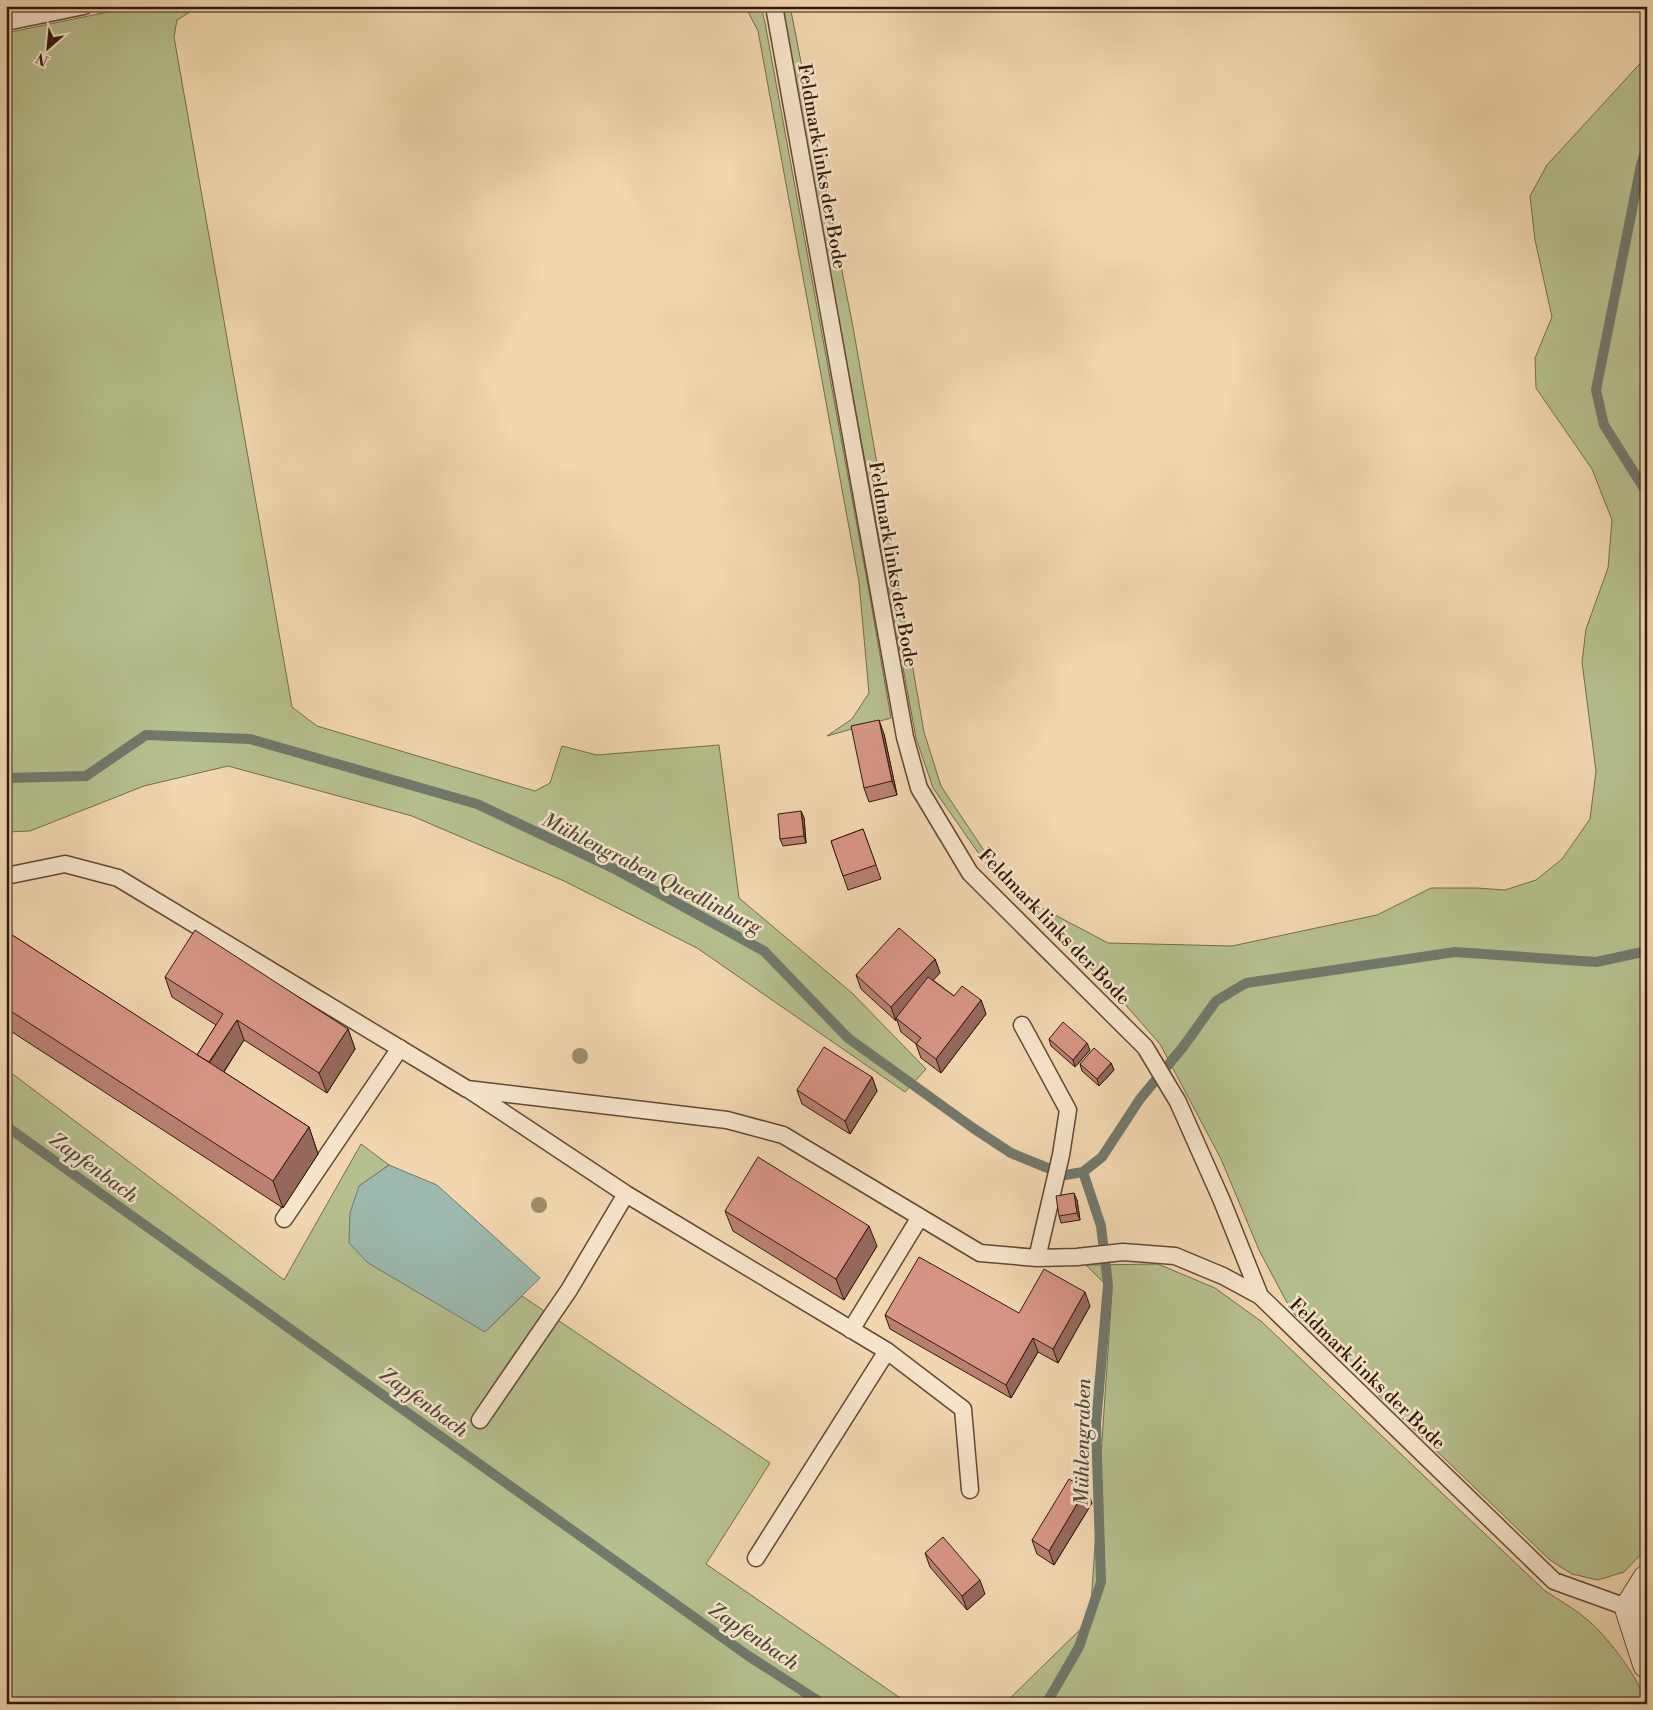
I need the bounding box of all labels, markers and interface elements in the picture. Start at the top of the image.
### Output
north arrow [22,22,72,72]
text: N [34,48,52,69]
street label: Feldmark links der Bode [792,61,852,271]
street label: Feldmark links der Bode [863,459,923,669]
water label: Mühlengraben Quedlinburg [537,808,767,941]
street label: Feldmark links der Bode [973,843,1135,1010]
water label: Zapfenbach [44,1128,143,1209]
street label: Feldmark links der Bode [1284,1293,1451,1455]
water label: Zapfenbach [374,1363,473,1444]
water label: Mühlengraben [1070,1377,1097,1506]
water label: Zapfenbach [703,1598,804,1677]

